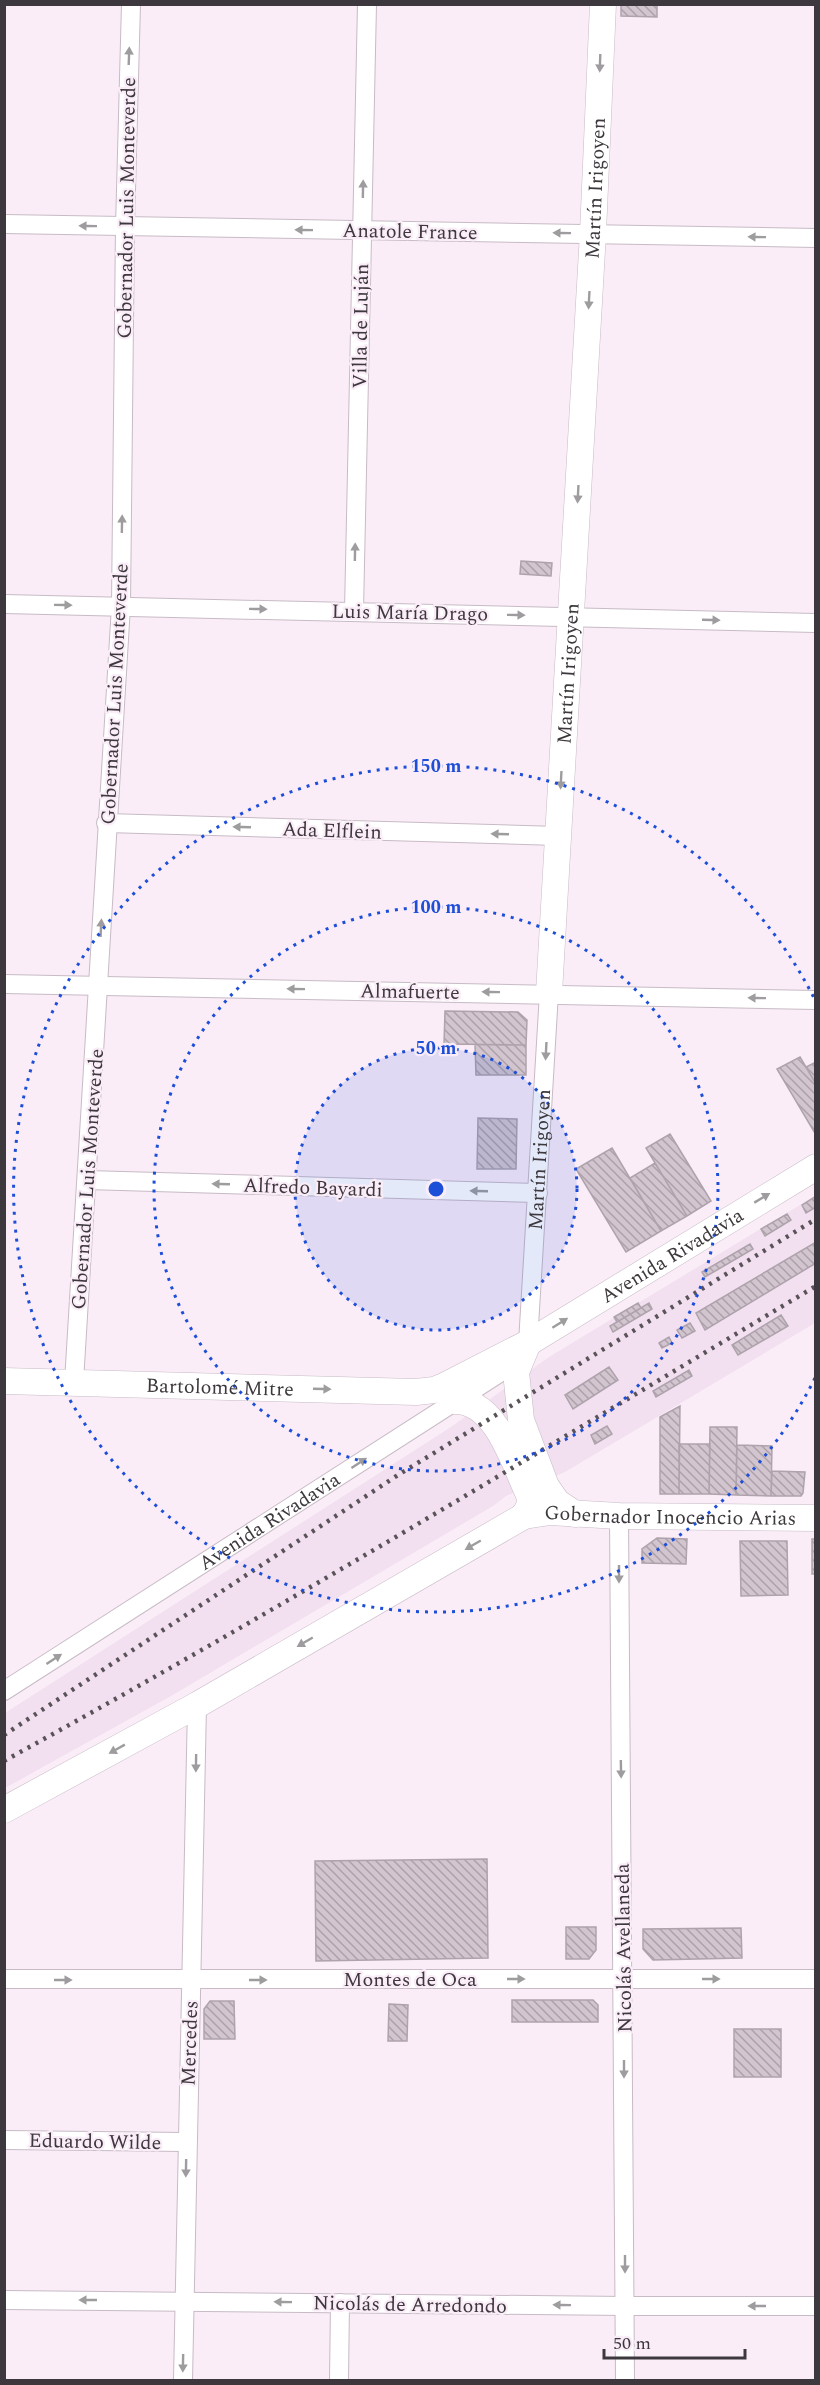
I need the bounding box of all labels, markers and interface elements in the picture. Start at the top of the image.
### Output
one-way arrow [125,46,134,65]
one-way arrow [596,53,605,72]
street label: Gobernador Luis Monteverde [110,77,144,339]
street label: Martín Irigoyen [578,117,614,260]
one-way arrow [358,180,368,199]
street label: Anatole France [342,216,478,248]
one-way arrow [79,221,98,231]
one-way arrow [295,225,314,235]
one-way arrow [553,228,572,238]
one-way arrow [748,232,767,241]
street label: Villa de Luján [345,263,377,389]
one-way arrow [584,290,593,309]
one-way arrow [573,485,582,504]
one-way arrow [117,514,127,533]
one-way arrow [350,543,360,562]
street label: Gobernador Luis Monteverde [93,563,137,825]
street label: Luis María Drago [331,597,489,629]
one-way arrow [53,600,72,610]
street label: Martín Irigoyen [549,602,588,745]
one-way arrow [248,604,267,614]
one-way arrow [506,610,525,620]
one-way arrow [701,615,720,625]
text: 150 m [410,753,462,780]
one-way arrow [557,770,566,789]
street label: Ada Elflein [282,814,382,848]
one-way arrow [232,822,251,832]
one-way arrow [490,829,509,839]
text: 100 m [410,894,462,921]
one-way arrow [97,918,106,937]
street label: Almafuerte [360,976,460,1008]
one-way arrow [286,984,305,994]
one-way arrow [481,987,500,997]
one-way arrow [748,993,767,1003]
text: 50 m [416,1035,456,1062]
one-way arrow [541,1042,550,1061]
street label: Gobernador Luis Monteverde [64,1048,112,1311]
street label: Martín Irigoyen [521,1088,559,1231]
street label: Alfredo Bayardi [243,1171,383,1205]
one-way arrow [212,1179,231,1189]
centre of rings [426,1179,446,1199]
one-way arrow [470,1187,489,1196]
one-way arrow [754,1193,770,1204]
street label: Avenida Rivadavia [595,1201,750,1311]
one-way arrow [552,1317,568,1328]
street label: Bartolomé Mitre [146,1371,294,1405]
one-way arrow [312,1384,331,1394]
one-way arrow [351,1458,367,1469]
street label: Avenida Rivadavia [193,1465,346,1578]
street label: Gobernador Inocencio Arias [543,1498,796,1534]
one-way arrow [465,1540,482,1550]
one-way arrow [614,1565,624,1584]
one-way arrow [297,1637,313,1648]
one-way arrow [46,1654,62,1665]
one-way arrow [108,1744,125,1754]
one-way arrow [191,1754,201,1773]
one-way arrow [616,1760,625,1779]
street label: Nicolás Avellaneda [608,1863,640,2033]
street label: Montes de Oca [343,1965,477,1995]
one-way arrow [506,1974,525,1984]
one-way arrow [701,1974,720,1984]
one-way arrow [53,1975,72,1985]
one-way arrow [248,1975,267,1985]
street label: Mercedes [174,2000,206,2086]
one-way arrow [619,2060,629,2079]
street label: Eduardo Wilde [28,2126,162,2158]
one-way arrow [181,2159,191,2178]
one-way arrow [620,2255,630,2274]
street label: Nicolás de Arredondo [313,2288,507,2322]
one-way arrow [79,2295,98,2305]
one-way arrow [274,2297,293,2307]
one-way arrow [553,2301,572,2310]
one-way arrow [748,2301,767,2311]
scale bar [604,2322,745,2360]
text: 50 m [613,2330,651,2357]
one-way arrow [179,2354,188,2373]

